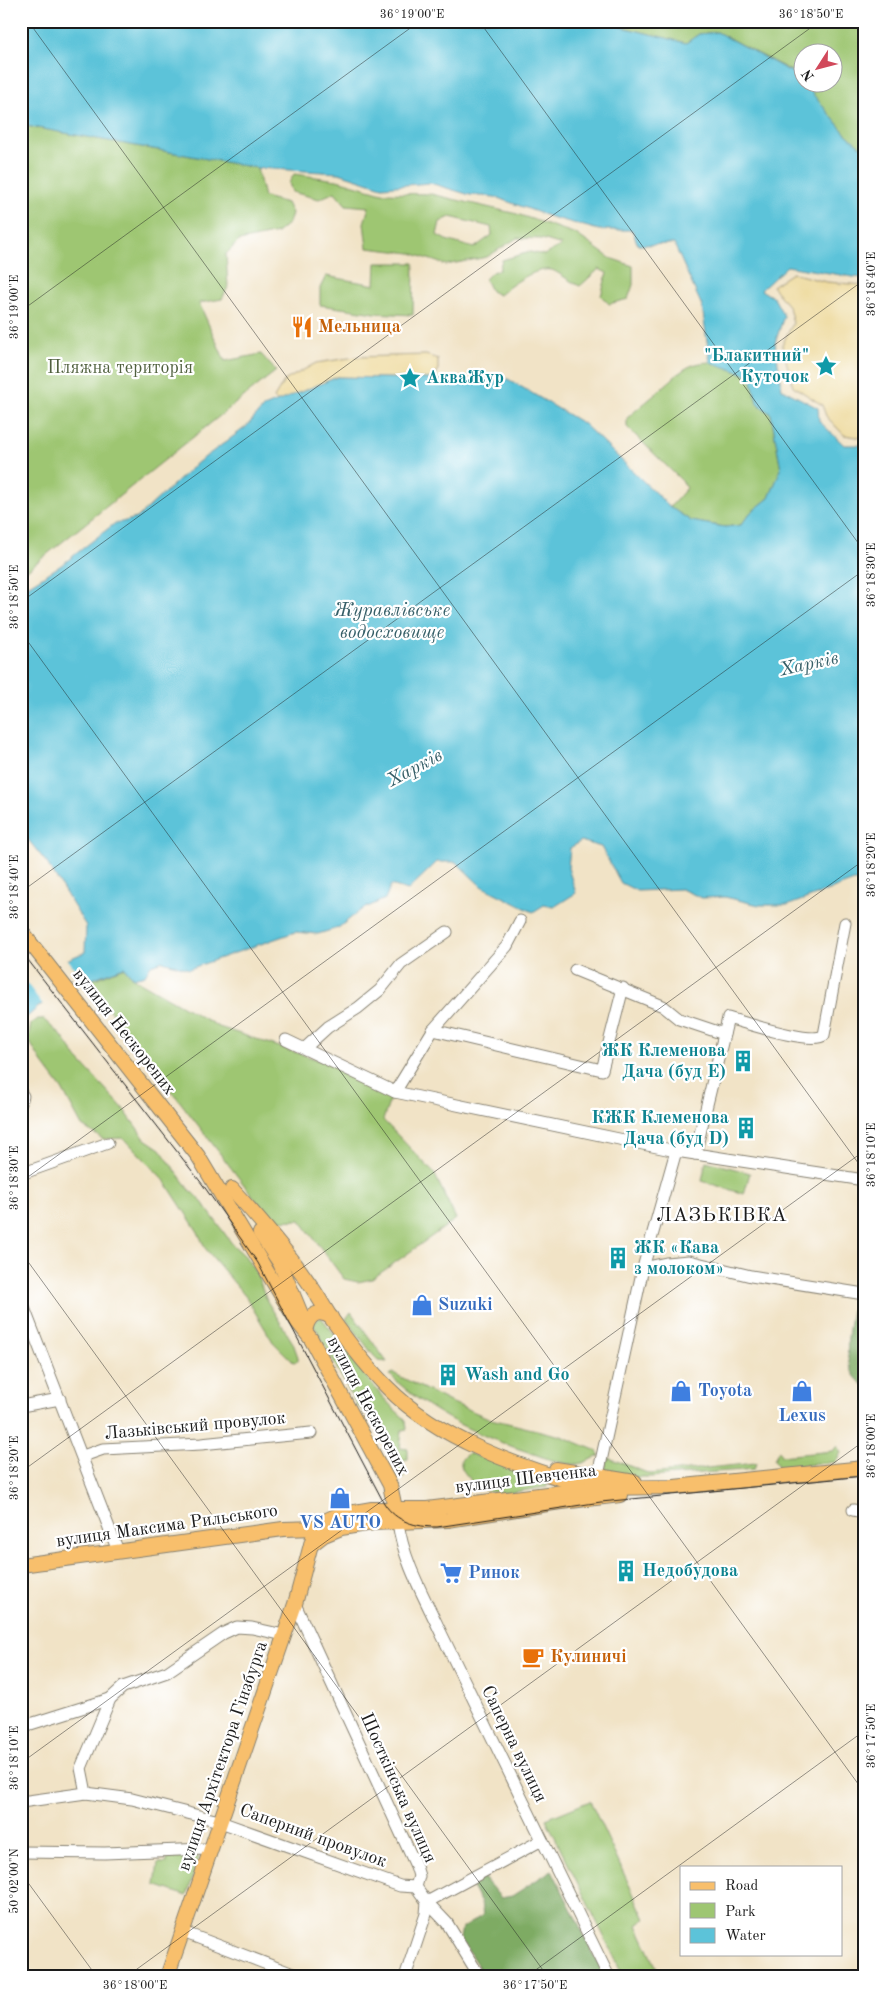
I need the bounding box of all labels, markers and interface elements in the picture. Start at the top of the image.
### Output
text: 36°18'50"E [779,8,843,21]
text: 36°19'00"E [380,9,444,21]
north arrow [792,42,842,92]
text: N [799,66,817,83]
text: 36°18'40"E [866,252,878,316]
text: 36°19'00"E [9,275,21,339]
restaurant icon: Мельница [289,314,315,340]
place label: Мельница [318,318,401,336]
place label: "Блакитний" Куточок [704,347,810,386]
place icon: "Блакитний" Куточок [813,353,839,379]
park label: Пляжна територія [47,359,193,377]
place icon: АкваЖур [397,365,423,391]
place label: АкваЖур [426,369,504,387]
text: 36°18'30"E [866,543,878,607]
text: 36°18'50"E [8,565,21,629]
water label: Журавлівське водосховище [334,602,450,643]
water label: Харків [778,649,840,681]
water label: Харків [384,746,446,792]
text: 36°18'20"E [866,833,878,897]
text: 36°18'40"E [9,855,21,919]
street label: вулиця Нескорених [69,965,179,1099]
place label: ЖК Клеменова Дача (буд Е) [601,1042,726,1081]
building icon: ЖК Клеменова Дача (буд Е) [730,1048,756,1074]
place label: КЖК Клеменова Дача (буд D) [591,1109,729,1148]
building icon: КЖК Клеменова Дача (буд D) [733,1115,759,1141]
text: 36°18'10"E [866,1123,878,1187]
text: 36°18'30"E [9,1146,21,1210]
district label: ЛАЗЬКІВКА [656,1206,788,1226]
place label: ЖК «Кава з молоком» [634,1239,724,1278]
building icon: ЖК «Кава з молоком» [605,1245,631,1271]
shop icon: Suzuki [409,1292,435,1318]
place label: Suzuki [438,1296,493,1314]
street label: вулиця Нескорених [324,1333,412,1479]
building icon: Wash and Go [435,1362,461,1388]
place label: Wash and Go [464,1366,570,1384]
shop icon: Toyota [668,1378,694,1404]
shop icon: Lexus [789,1378,815,1404]
place label: Toyota [698,1382,752,1400]
place label: Lexus [778,1407,826,1425]
street label: Лазьківський провулок [104,1409,286,1443]
text: 36°18'00"E [866,1414,878,1478]
text: 36°18'20"E [9,1436,21,1500]
street label: вулиця Шевченка [454,1461,598,1497]
shop icon: VS AUTO [327,1485,353,1511]
street label: вулиця Максима Рильського [55,1502,279,1550]
place label: VS AUTO [299,1514,381,1532]
building icon: Недобудова [613,1558,639,1584]
supermarket icon: Ринок [438,1560,464,1586]
place label: Недобудова [642,1562,738,1580]
place label: Ринок [468,1564,520,1582]
street label: вулиця Архітектора Гінзбурга [175,1639,271,1873]
cafe icon: Кулиничі [520,1644,546,1670]
place label: Кулиничі [550,1648,627,1666]
street label: Саперна вулиця [478,1683,550,1805]
text: 36°17'50"E [865,1704,878,1768]
street label: Шосткінська вулиця [357,1710,439,1866]
text: 36°18'10"E [9,1726,21,1790]
street label: Саперний провулок [237,1801,389,1871]
text: 50°02'00"N [8,1848,21,1914]
legend [680,1866,842,1956]
text: Road [725,1879,759,1894]
text: Park [725,1905,756,1920]
text: Water [725,1929,766,1944]
text: 36°17'50"E [503,1979,567,1992]
text: 36°18'00"E [103,1980,167,1992]

